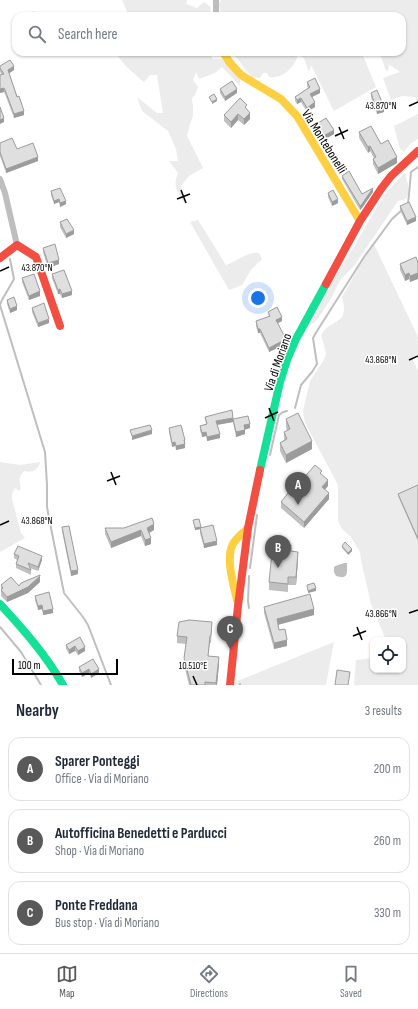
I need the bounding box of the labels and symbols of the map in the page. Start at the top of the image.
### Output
text: 43.870°N [365,100,397,112]
street label: Via Montebonelli [298,107,350,176]
text: 43.870°N [21,262,53,274]
your location [248,288,268,308]
street label: Via di Moriano [261,331,295,394]
text: 43.868°N [365,354,397,366]
pin: A [285,472,311,505]
text: 43.868°N [21,515,53,527]
pin: B [265,535,291,568]
text: 43.866°N [365,608,397,620]
pin: C [217,616,243,649]
scale bar [12,657,118,676]
text: 10.510°E [179,660,207,672]

